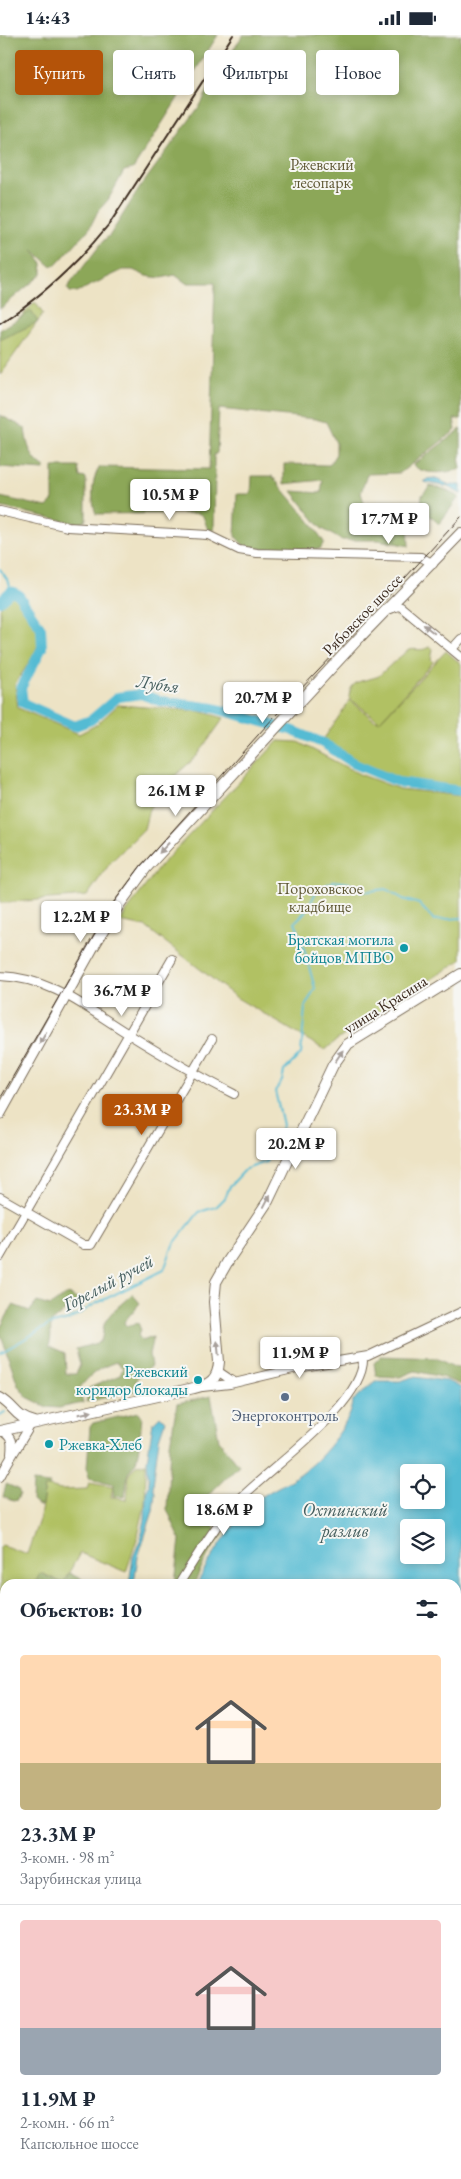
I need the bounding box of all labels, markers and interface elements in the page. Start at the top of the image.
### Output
text: 14:43 [25,5,71,30]
chip: Купить [15,50,103,95]
chip: Снять [113,50,194,95]
chip: Фильтры [204,50,306,95]
chip: Новое [316,50,399,95]
park label: Ржевский лесопарк [290,154,354,193]
pin: 10.5M ₽ [124,479,216,521]
text: 10.5M ₽ [141,484,199,505]
pin: 17.7M ₽ [343,503,435,545]
text: 17.7M ₽ [360,508,418,529]
street label: Рябовское шоссе [318,569,407,660]
one-way arrow [423,624,436,635]
water label: Лубья [134,669,181,699]
pin: 20.7M ₽ [217,681,309,724]
text: 20.7M ₽ [234,687,292,708]
pin: 26.1M ₽ [130,775,222,817]
text: 26.1M ₽ [147,780,205,801]
one-way arrow [158,841,170,853]
park label: Пороховское кладбище [277,878,363,917]
pin: 12.2M ₽ [35,901,127,943]
text: 12.2M ₽ [52,906,110,927]
place label: Братская могила бойцов МПВО [287,929,395,968]
marker: Братская могила бойцов МПВО [398,942,410,954]
street label: улица Красина [339,970,432,1038]
pin: 36.7M ₽ [76,975,168,1017]
text: 36.7M ₽ [93,980,151,1001]
one-way arrow [39,1032,48,1045]
one-way arrow [334,1049,344,1063]
pin: 23.3M ₽ [96,1093,188,1136]
text: 23.3M ₽ [113,1099,171,1120]
pin: 20.2M ₽ [250,1127,342,1170]
text: 20.2M ₽ [267,1133,325,1154]
one-way arrow [263,1194,271,1209]
water label: Горелый ручей [57,1249,158,1317]
pin: 11.9M ₽ [254,1337,346,1379]
one-way arrow [214,1340,222,1356]
text: 11.9M ₽ [271,1342,329,1363]
place label: Ржевский коридор блокады [76,1361,189,1400]
marker: Ржевский коридор блокады [192,1374,204,1386]
marker: Энергоконтроль [279,1391,291,1403]
place label: Энергоконтроль [231,1405,339,1426]
one-way arrow [77,1408,93,1416]
place label: Ржевка-Хлеб [59,1434,142,1455]
marker: Ржевка-Хлеб [43,1438,55,1450]
map controls [400,1464,445,1564]
button: locate [400,1464,445,1509]
pin: 18.6M ₽ [178,1493,270,1536]
water label: Охтинский разлив [302,1498,388,1543]
text: 18.6M ₽ [195,1499,253,1520]
button: layers [400,1519,445,1564]
icon: filters [413,1595,441,1623]
text: Объектов: 10 [20,1596,142,1623]
icon: home [186,1687,276,1777]
text: 23.3M ₽ [20,1820,96,1847]
text: 3-комн. · 98 m² [20,1847,115,1868]
text: Зарубинская улица [20,1868,142,1889]
icon: home [186,1953,276,2043]
text: 11.9M ₽ [20,2085,96,2112]
text: 2-комн. · 66 m² [20,2112,115,2133]
text: Капсюльное шоссе [20,2133,139,2154]

